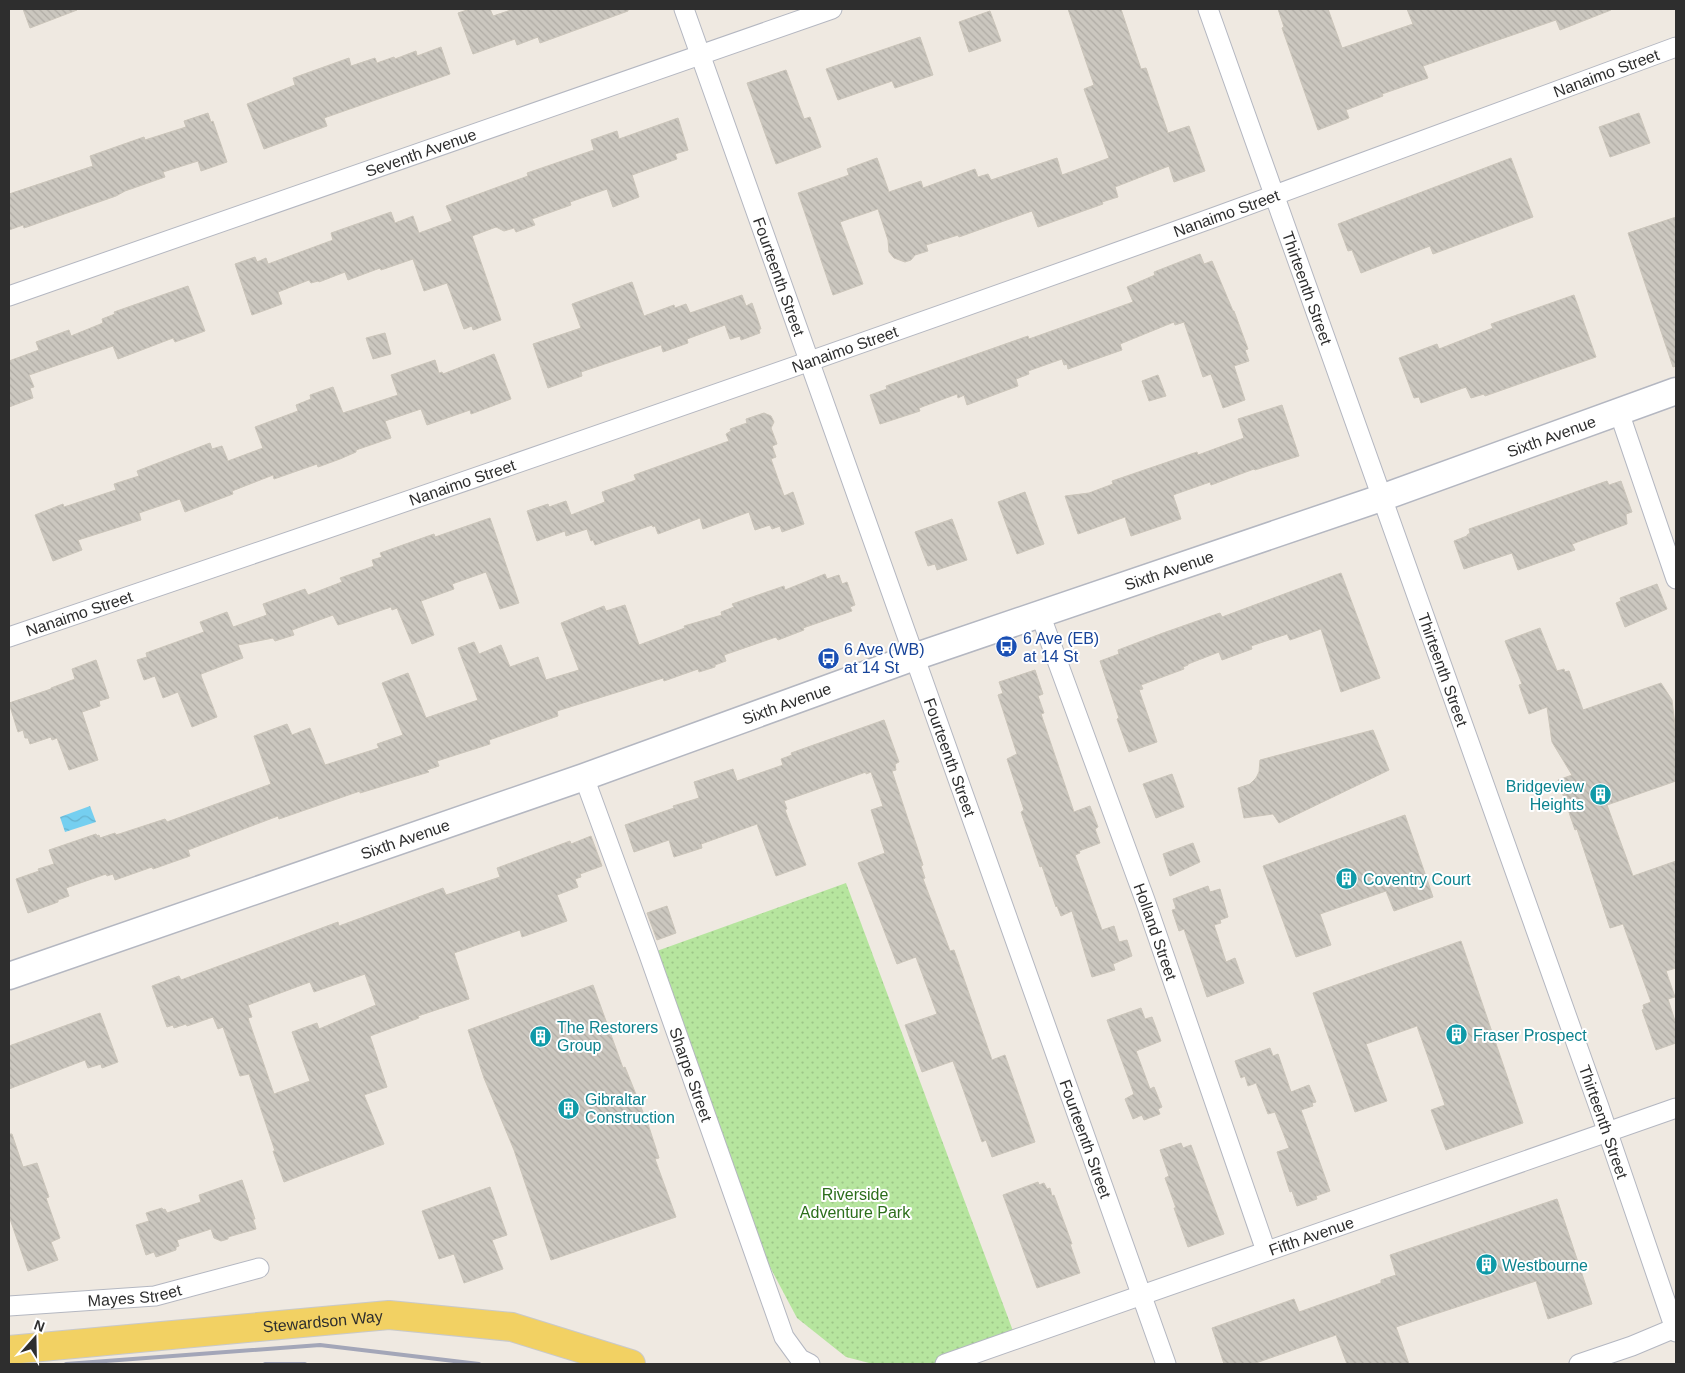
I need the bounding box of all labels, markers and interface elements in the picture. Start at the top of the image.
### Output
street label: Nanaimo Street [1551,46,1662,100]
street label: Seventh Avenue [363,126,479,180]
street label: Nanaimo Street [1171,186,1282,240]
street label: Fourteenth Street [750,215,808,339]
street label: Thirteenth Street [1279,229,1335,348]
street label: Nanaimo Street [790,323,901,376]
street label: Sixth Avenue [1505,413,1598,461]
street label: Nanaimo Street [407,456,518,509]
street label: Sixth Avenue [1122,548,1216,594]
street label: Nanaimo Street [24,588,135,640]
street label: Thirteenth Street [1415,611,1471,729]
place label: 6 Ave (EB) at 14 St [1023,630,1099,665]
bus stop icon: 6 Ave (EB) at 14 St [995,635,1019,659]
place label: 6 Ave (WB) at 14 St [844,641,925,676]
bus stop icon: 6 Ave (WB) at 14 St [816,646,840,670]
street label: Sixth Avenue [740,680,834,728]
street label: Fourteenth Street [921,696,979,819]
place label: Bridgeview Heights [1506,778,1584,813]
building icon: Bridgeview Heights [1588,783,1612,807]
street label: Sixth Avenue [358,816,452,863]
building icon: Coventry Court [1335,867,1359,891]
place label: Coventry Court [1363,871,1471,888]
street label: Holland Street [1131,881,1180,983]
place label: The Restorers Group [557,1019,658,1054]
building icon: Fraser Prospect [1445,1023,1469,1047]
building icon: The Restorers Group [529,1024,553,1048]
street label: Sharpe Street [666,1025,715,1124]
place label: Fraser Prospect [1473,1027,1587,1044]
street label: Thirteenth Street [1576,1063,1631,1181]
street label: Fourteenth Street [1056,1077,1114,1201]
place label: Gibraltar Construction [585,1091,675,1126]
building icon: Gibraltar Construction [557,1096,581,1120]
park label: Riverside Adventure Park [800,1186,911,1221]
street label: Fifth Avenue [1267,1214,1356,1259]
building icon: Westbourne [1474,1253,1498,1277]
place label: Westbourne [1502,1257,1588,1274]
street label: Mayes Street [87,1281,184,1310]
street label: Stewardson Way [262,1308,383,1336]
north arrow [10,1313,60,1363]
text: N [32,1317,47,1335]

